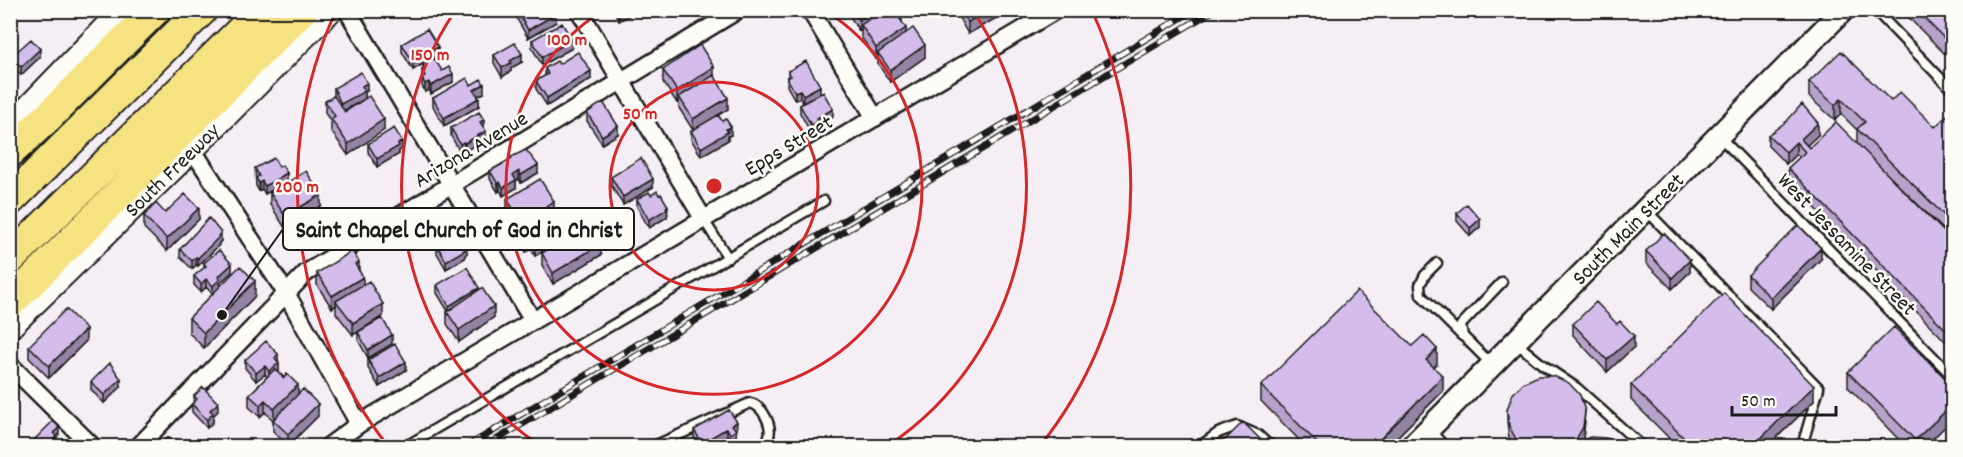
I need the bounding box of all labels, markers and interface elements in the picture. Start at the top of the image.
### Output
text: 100 m [547,29,587,54]
text: 150 m [411,44,449,69]
text: 50 m [623,103,657,128]
street label: Arizona Avenue [409,105,535,197]
street label: Epps Street [740,108,840,186]
street label: South Freeway [119,117,229,226]
street label: South Main Street [1566,167,1693,294]
street label: West Jessamine Street [1769,167,1922,324]
text: 200 m [275,176,319,201]
centre of rings [704,176,724,196]
callout: Saint Chapel Church of God in Christ [283,208,634,250]
text: Saint Chapel Church of God in Christ [295,215,623,249]
scale bar [1732,379,1836,417]
text: 50 m [1741,390,1776,415]

